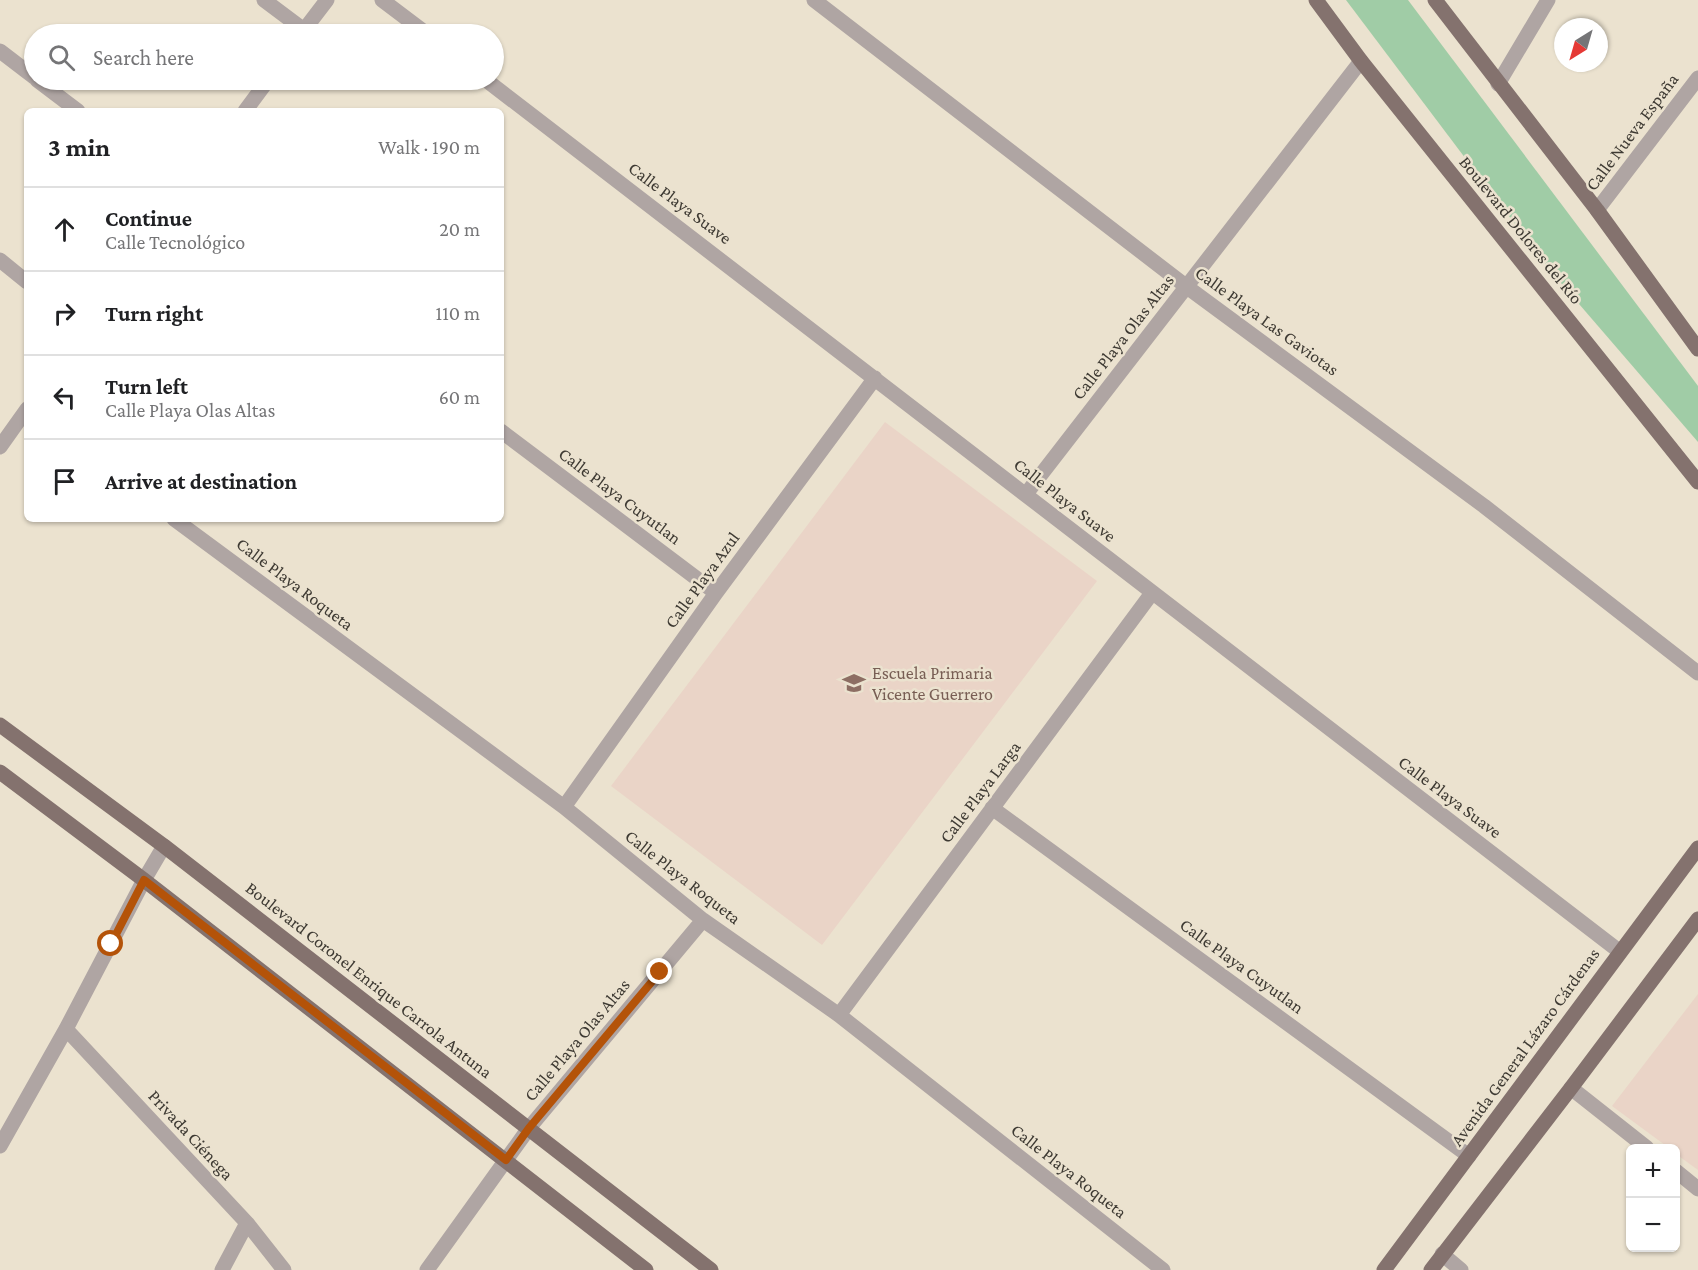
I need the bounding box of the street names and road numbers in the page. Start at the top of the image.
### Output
street label: Calle Nueva España [1581,70,1683,194]
street label: Boulevard Dolores del Río [1455,152,1587,308]
street label: Calle Playa Suave [625,158,736,248]
street label: Calle Playa Las Gaviotas [1191,262,1343,380]
street label: Calle Playa Olas Altas [1068,270,1178,404]
street label: Calle Playa Cuyutlan [555,443,685,549]
street label: Calle Playa Suave [1010,454,1120,546]
street label: Calle Playa Azul [661,528,744,632]
street label: Calle Playa Roqueta [233,534,357,634]
street label: Calle Playa Larga [935,737,1025,847]
street label: Calle Playa Suave [1395,752,1506,842]
street label: Calle Playa Roqueta [621,826,745,928]
street label: Boulevard Coronel Enrique Carrola Antuna [242,878,496,1082]
street label: Calle Playa Cuyutlan [1176,914,1308,1018]
street label: Avenida General Lázaro Cárdenas [1446,944,1604,1150]
street label: Calle Playa Olas Altas [520,975,634,1105]
street label: Privada Ciénega [144,1086,238,1184]
street label: Calle Playa Roqueta [1007,1120,1131,1222]

